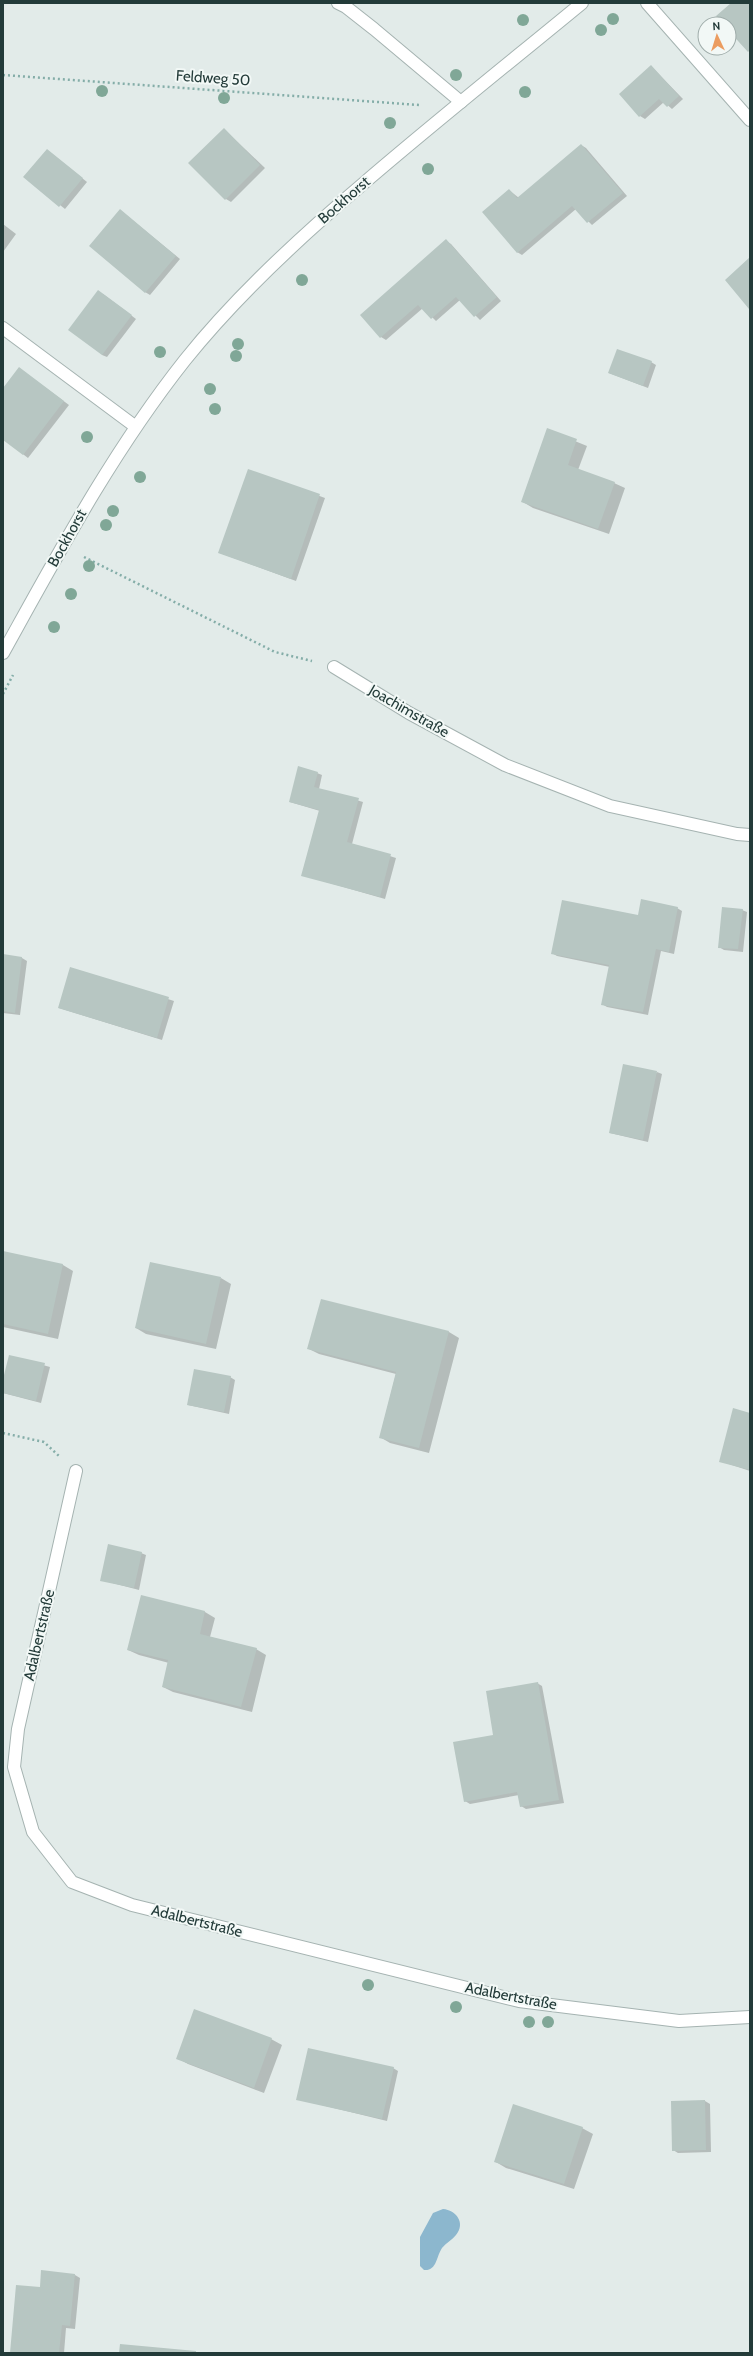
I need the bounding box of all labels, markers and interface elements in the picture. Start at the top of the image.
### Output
north arrow [697,16,737,56]
text: N [712,19,721,33]
street label: Feldweg 50 [175,66,251,90]
street label: Bockhorst [314,173,374,227]
street label: Bockhorst [44,506,90,570]
street label: Joachimstraße [365,680,453,741]
street label: Adalbertstraße [20,1587,58,1682]
street label: Adalbertstraße [150,1901,245,1941]
street label: Adalbertstraße [463,1978,559,2014]

